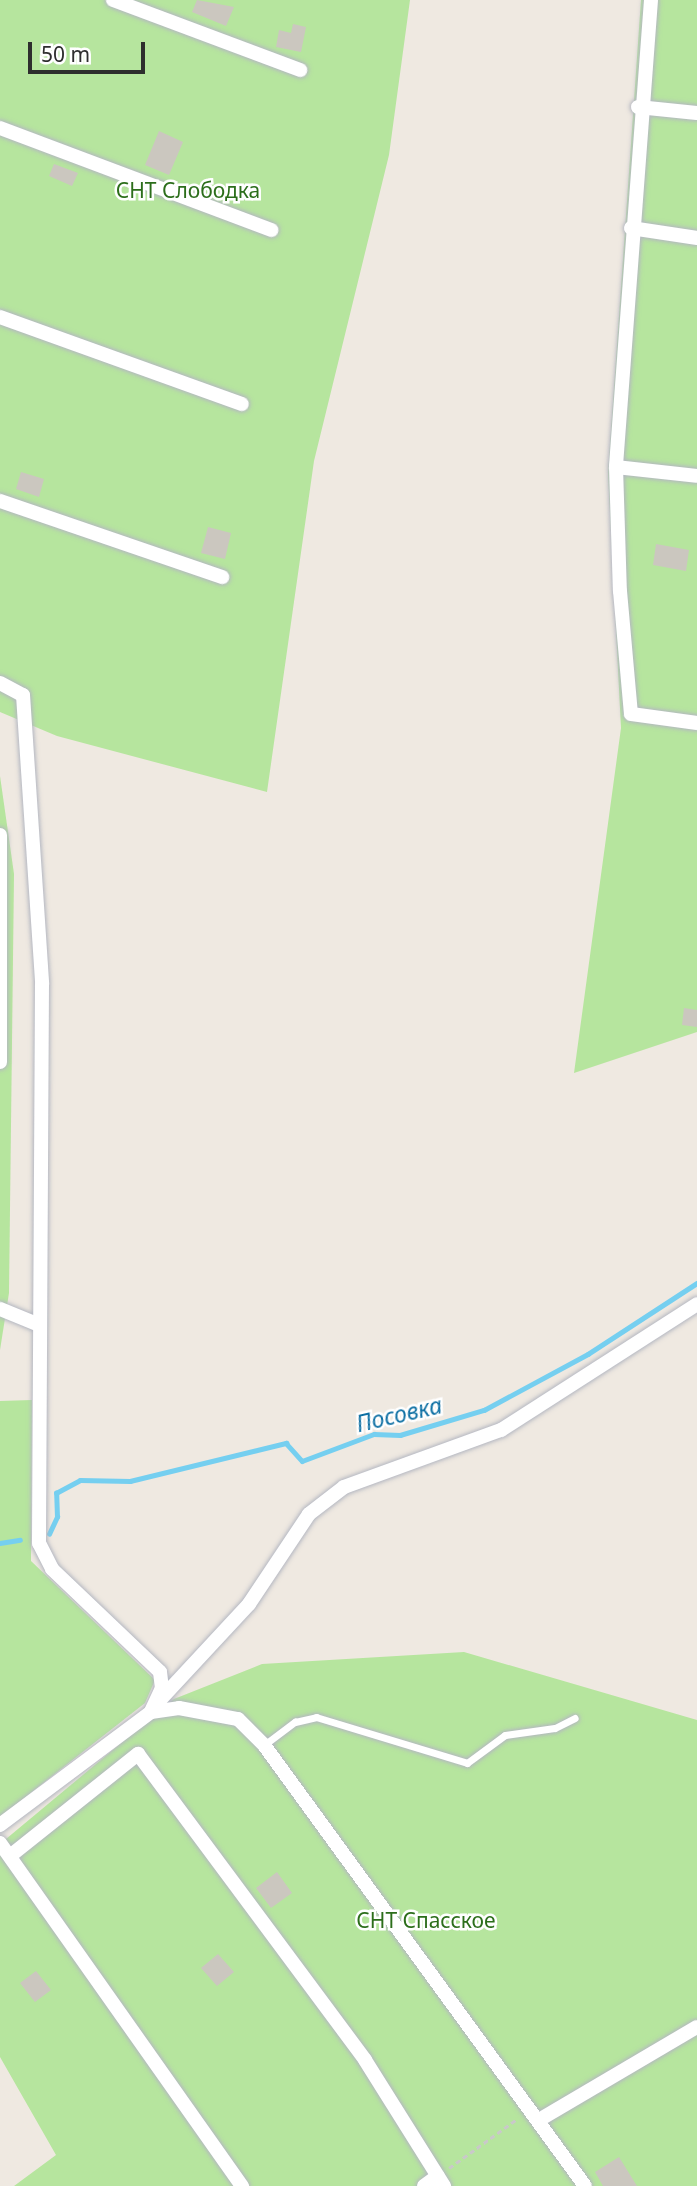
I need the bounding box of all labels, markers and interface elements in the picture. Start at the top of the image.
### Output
scale bar [32,28,149,72]
text: 50 m [41,40,90,68]
park label: СНТ Слободка [116,177,260,203]
water label: Посовка [353,1391,445,1437]
park label: СНТ Спасское [356,1907,496,1933]

